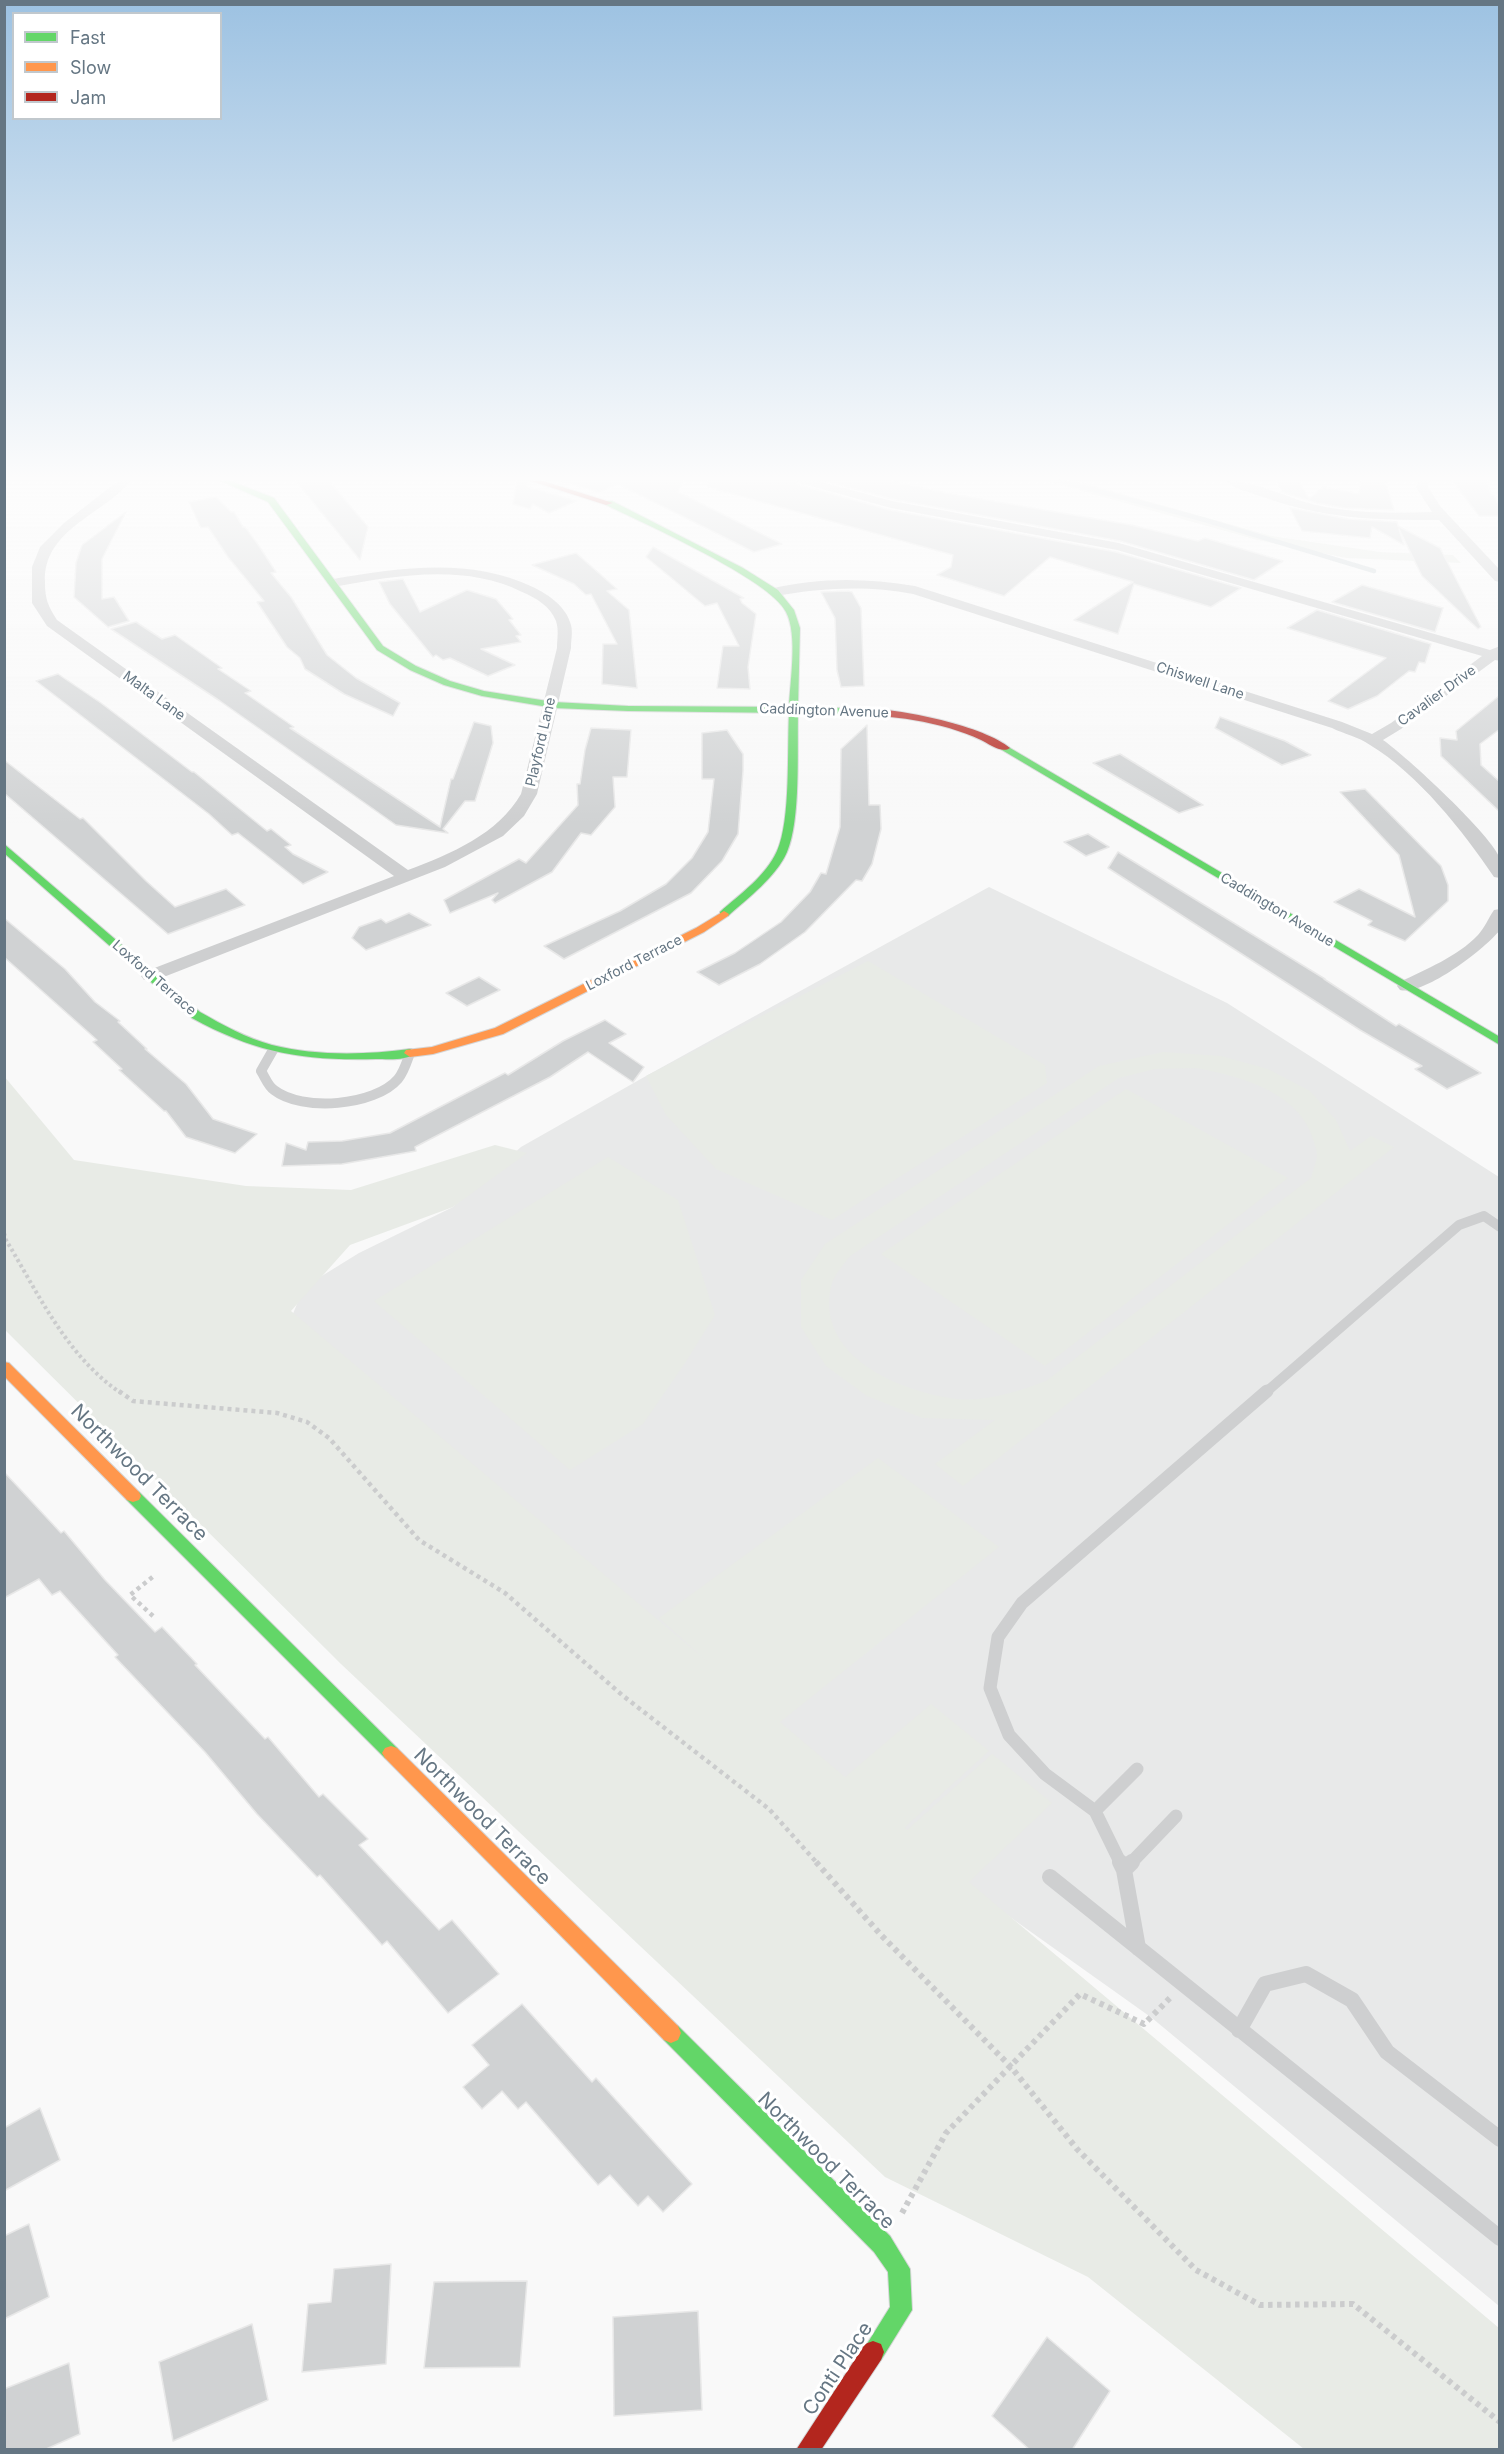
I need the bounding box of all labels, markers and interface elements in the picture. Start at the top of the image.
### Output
legend [12,12,222,120]
text: Fast [70,27,106,48]
text: Slow [70,57,111,78]
text: Jam [70,87,106,108]
street label: Chiswell Lane [1154,659,1246,703]
street label: Cavalier Drive [1395,662,1479,730]
street label: Malta Lane [120,668,188,724]
street label: Playford Lane [523,696,559,788]
street label: Caddington Avenue [759,700,889,722]
street label: Caddington Avenue [1217,869,1337,951]
street label: Loxford Terrace [583,932,685,994]
street label: Loxford Terrace [109,937,199,1019]
street label: Northwood Terrace [66,1400,212,1546]
street label: Northwood Terrace [409,1744,555,1890]
street label: Northwood Terrace [753,2088,899,2234]
street label: Conti Place [798,2318,878,2420]

